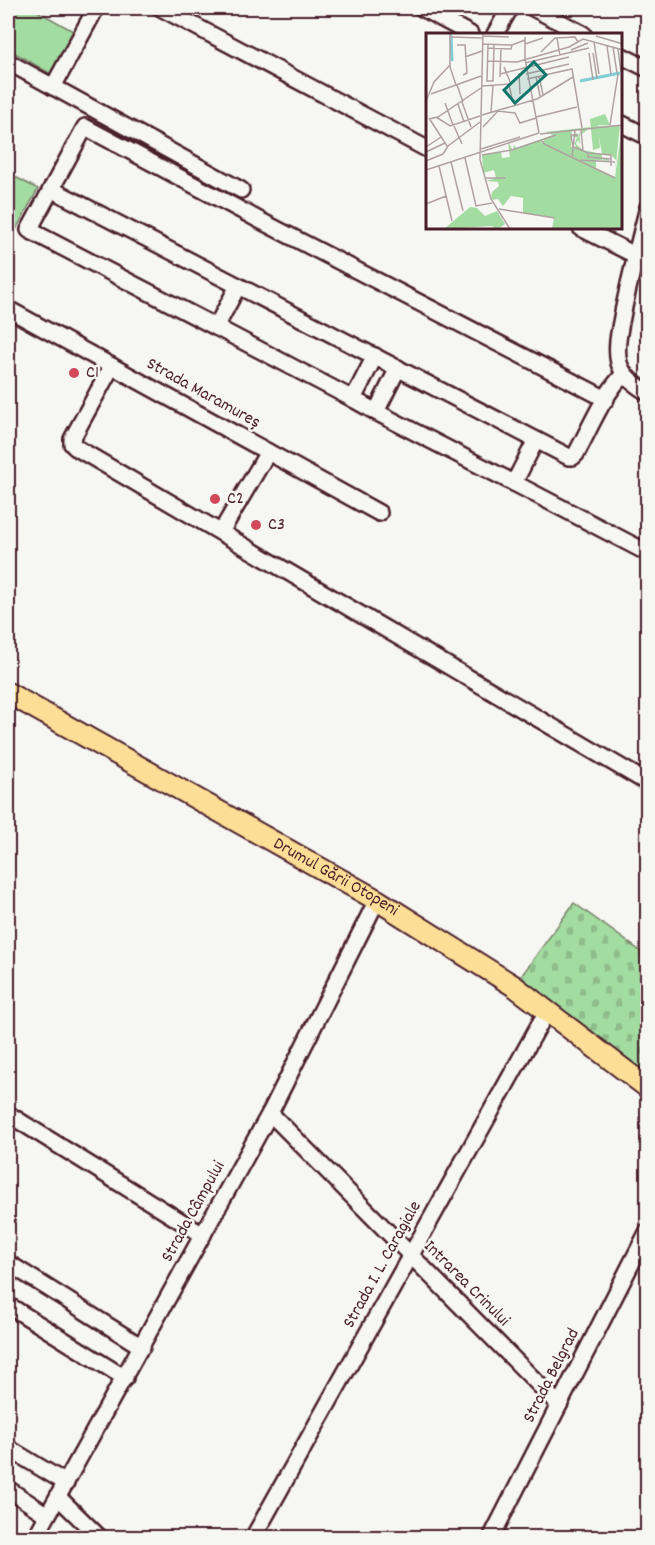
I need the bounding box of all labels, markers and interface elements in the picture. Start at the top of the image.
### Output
inset map [426,33,622,230]
street label: Strada Maramureș [141,352,265,436]
place label: C1 [86,361,99,386]
marker: C1 [67,366,81,380]
place label: C2 [227,487,244,512]
marker: C2 [208,492,222,506]
place label: C3 [268,513,285,538]
marker: C3 [249,518,263,532]
street label: Drumul Gării Otopeni [268,832,403,923]
street label: Strada Câmpului [156,1157,232,1267]
street label: Strada I. L. Caragiale [338,1197,428,1333]
street label: Intrarea Crinului [417,1235,515,1333]
street label: Strada Belgrad [518,1324,586,1428]

